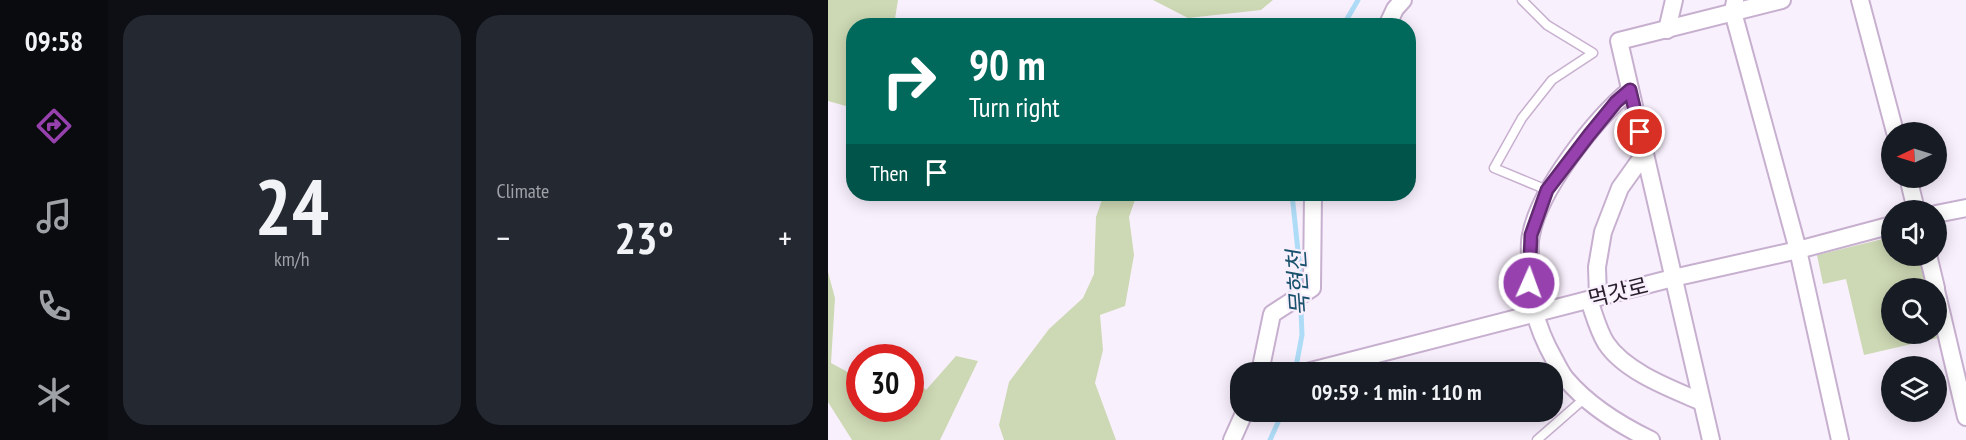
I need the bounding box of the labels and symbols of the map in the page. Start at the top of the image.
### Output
pin [1614,106,1665,157]
north arrow [1881,122,1947,188]
water label: 묵현천 [1280,246,1316,317]
position arrow [1497,251,1561,315]
street label: 먹갓로 [1585,271,1651,313]
speed limit sign: 30 [846,344,924,422]

